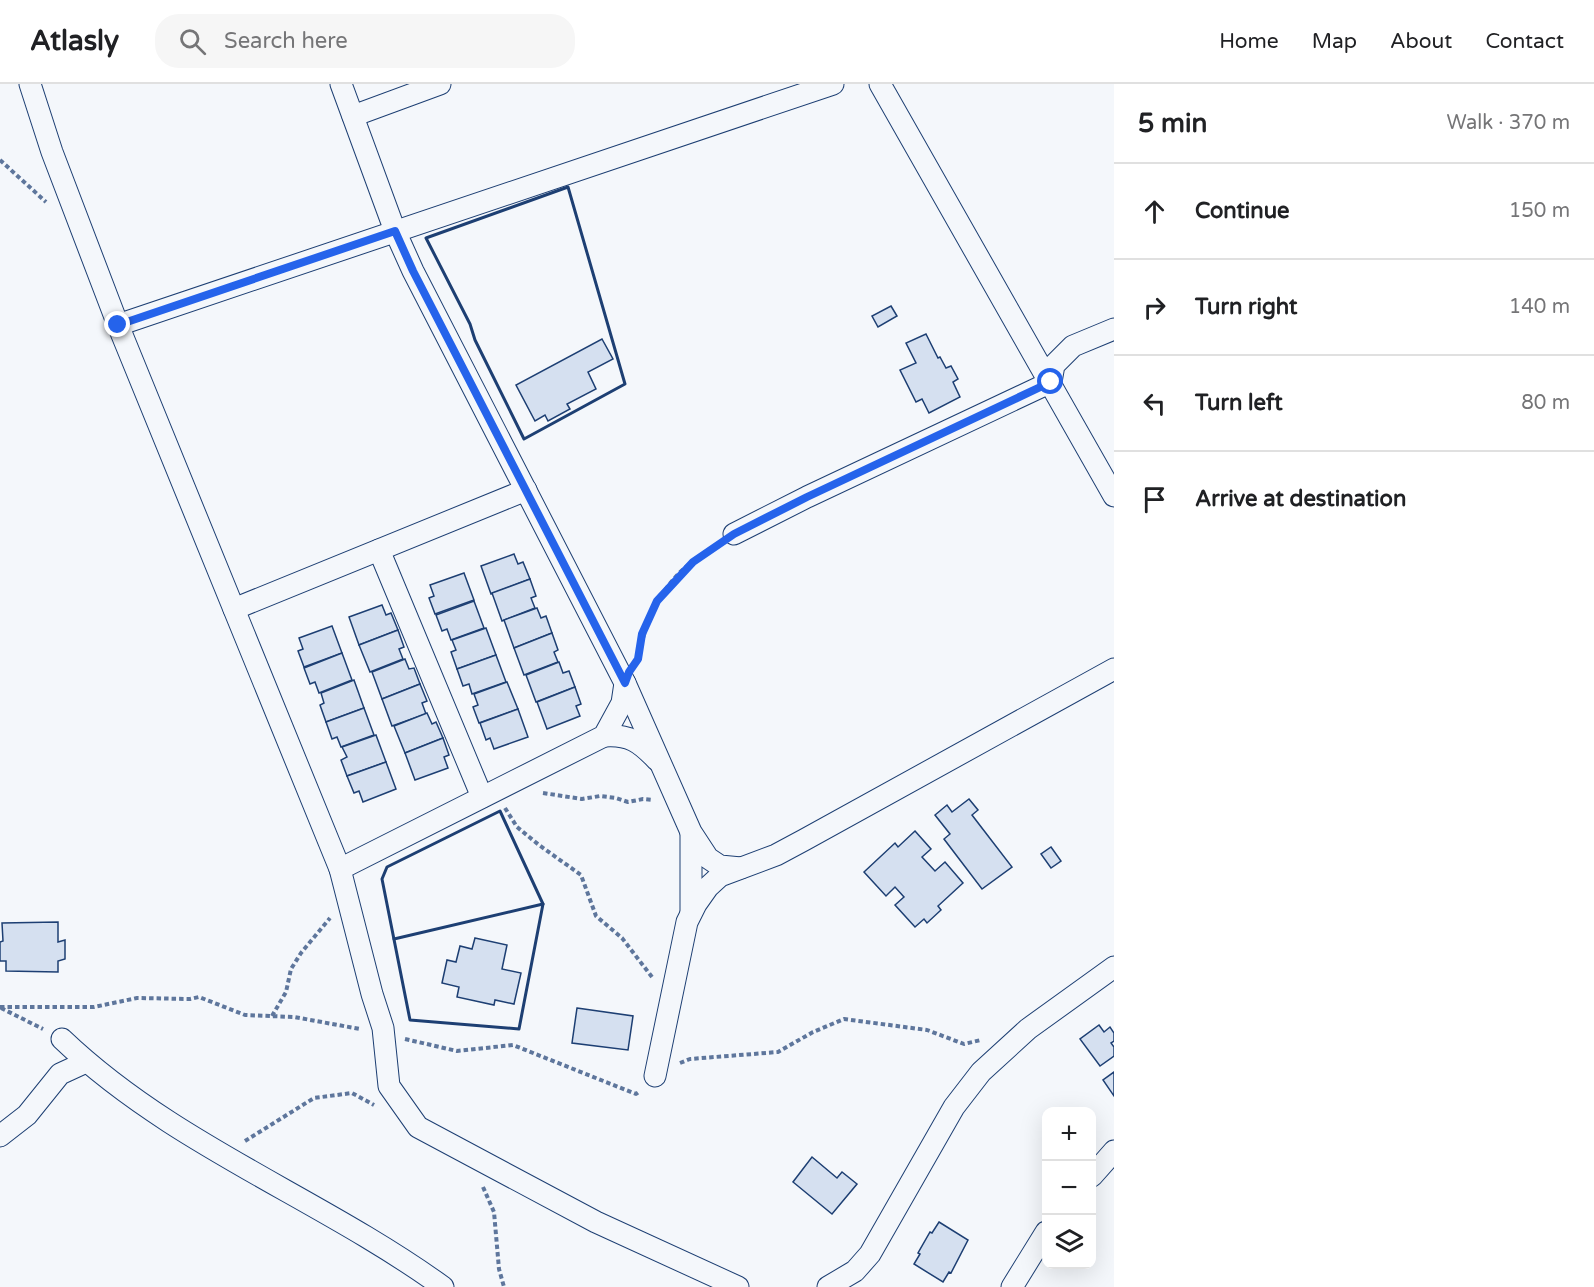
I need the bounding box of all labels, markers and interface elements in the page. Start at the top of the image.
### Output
search box [155,14,575,68]
text: Atlasly [30,24,119,58]
icon: search [176,25,209,58]
text: Search here [224,28,348,54]
text: Home [1219,29,1279,54]
text: Map [1312,29,1357,54]
text: About [1390,29,1452,54]
text: Contact [1485,29,1564,54]
text: 5 min [1138,108,1207,139]
text: Walk · 370 m [1447,111,1570,135]
icon: ahead [1138,195,1171,228]
text: Continue [1195,198,1290,224]
text: 150 m [1509,199,1570,223]
icon: right [1138,291,1171,324]
text: Turn right [1195,294,1297,320]
text: 140 m [1509,295,1570,319]
route end [104,311,130,337]
route start [1037,368,1063,394]
icon: left [1138,387,1171,420]
text: Turn left [1195,390,1283,416]
text: 80 m [1521,391,1570,415]
icon: arrive [1138,483,1171,516]
text: Arrive at destination [1195,486,1406,512]
map controls [1042,1107,1096,1269]
button: + [1042,1107,1096,1161]
button: − [1042,1161,1096,1215]
button: layers [1042,1215,1096,1269]

